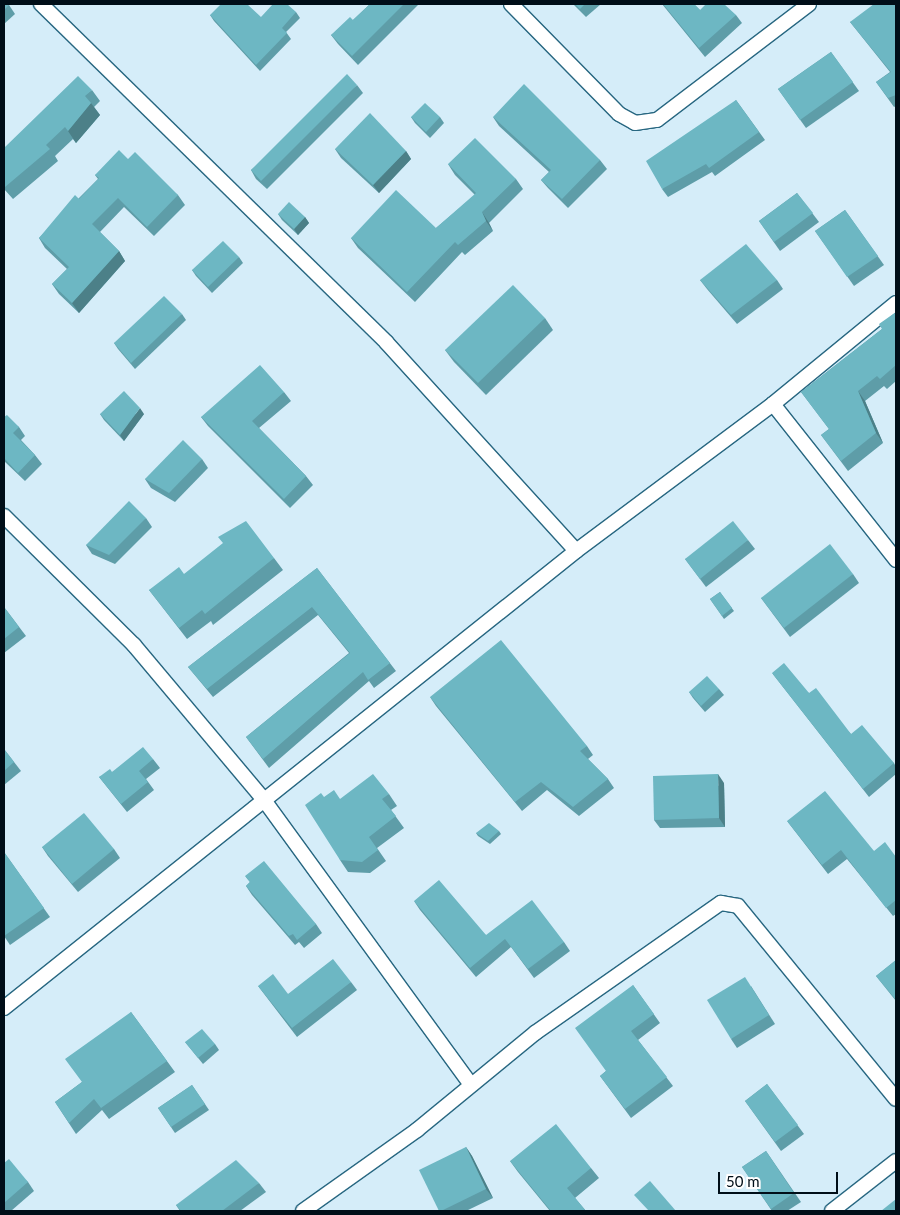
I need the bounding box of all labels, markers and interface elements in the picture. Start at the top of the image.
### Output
scale bar [720,1162,840,1194]
text: 50 m [726,1172,760,1190]

